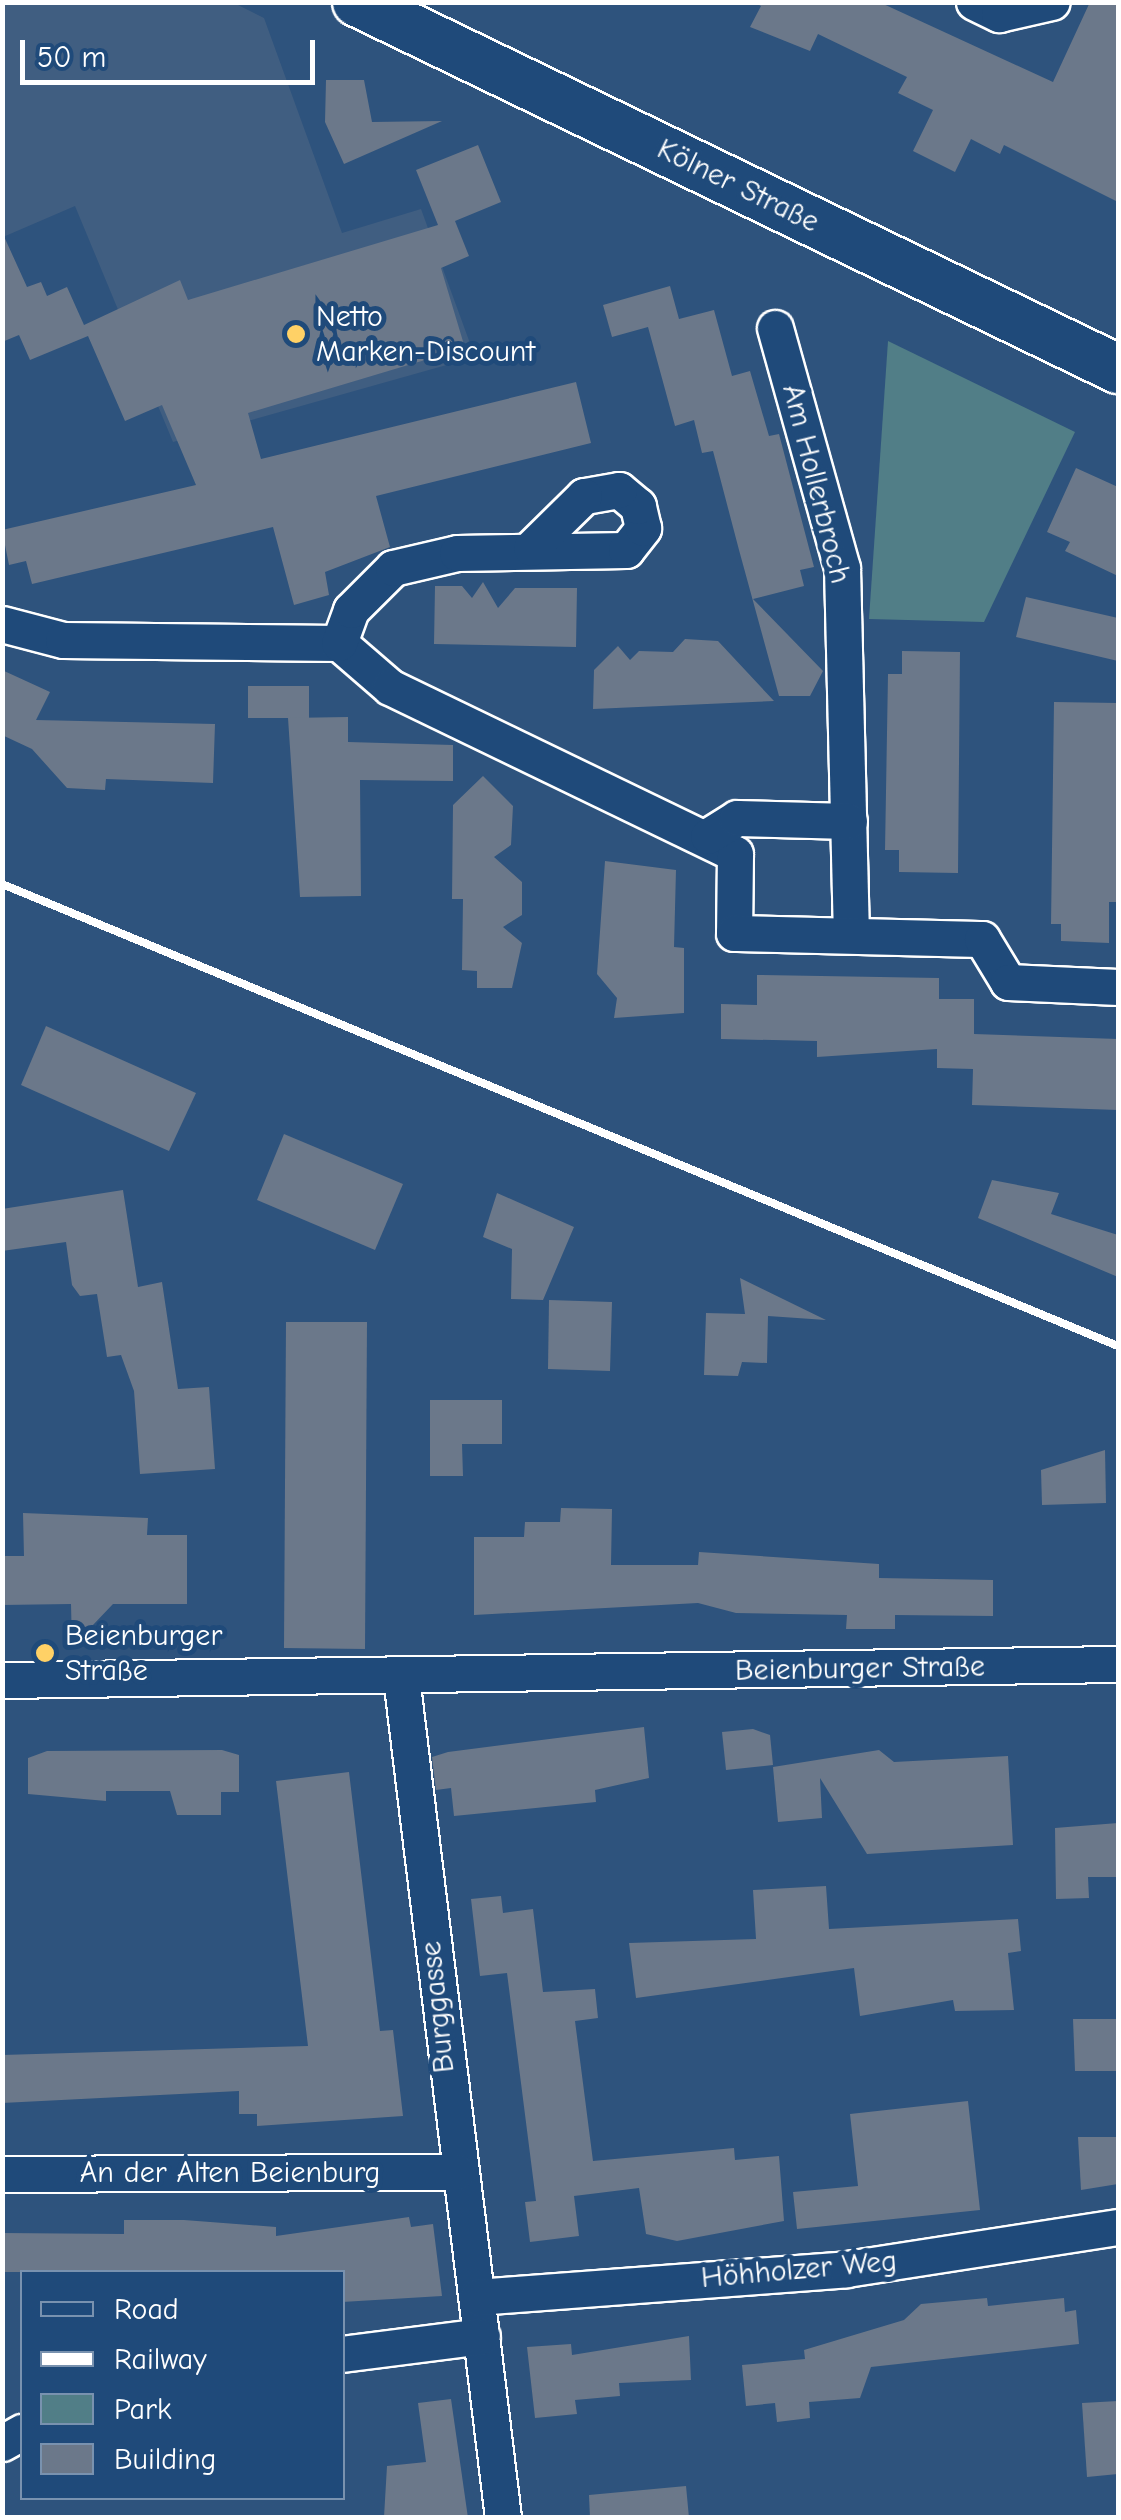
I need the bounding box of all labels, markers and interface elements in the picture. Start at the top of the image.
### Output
scale bar [25,20,320,82]
text: 50 m [37,40,106,75]
street label: Kölner Straße [651,131,825,241]
place label: Netto Marken-Discount [316,299,535,370]
marker: Netto Marken-Discount [285,323,307,345]
street label: Am Hollerbroch [774,381,858,587]
place label: Beienburger Straße [65,1618,222,1688]
marker: Beienburger Straße [34,1642,56,1664]
street label: Beienburger Straße [735,1649,985,1689]
street label: Burggasse [413,1939,463,2075]
street label: An der Alten Beienburg [80,2155,380,2191]
street label: Höhholzer Weg [700,2244,898,2296]
legend [20,2270,345,2500]
text: Road [114,2292,179,2327]
text: Railway [114,2342,207,2377]
text: Park [114,2392,171,2427]
text: Building [114,2442,217,2477]

